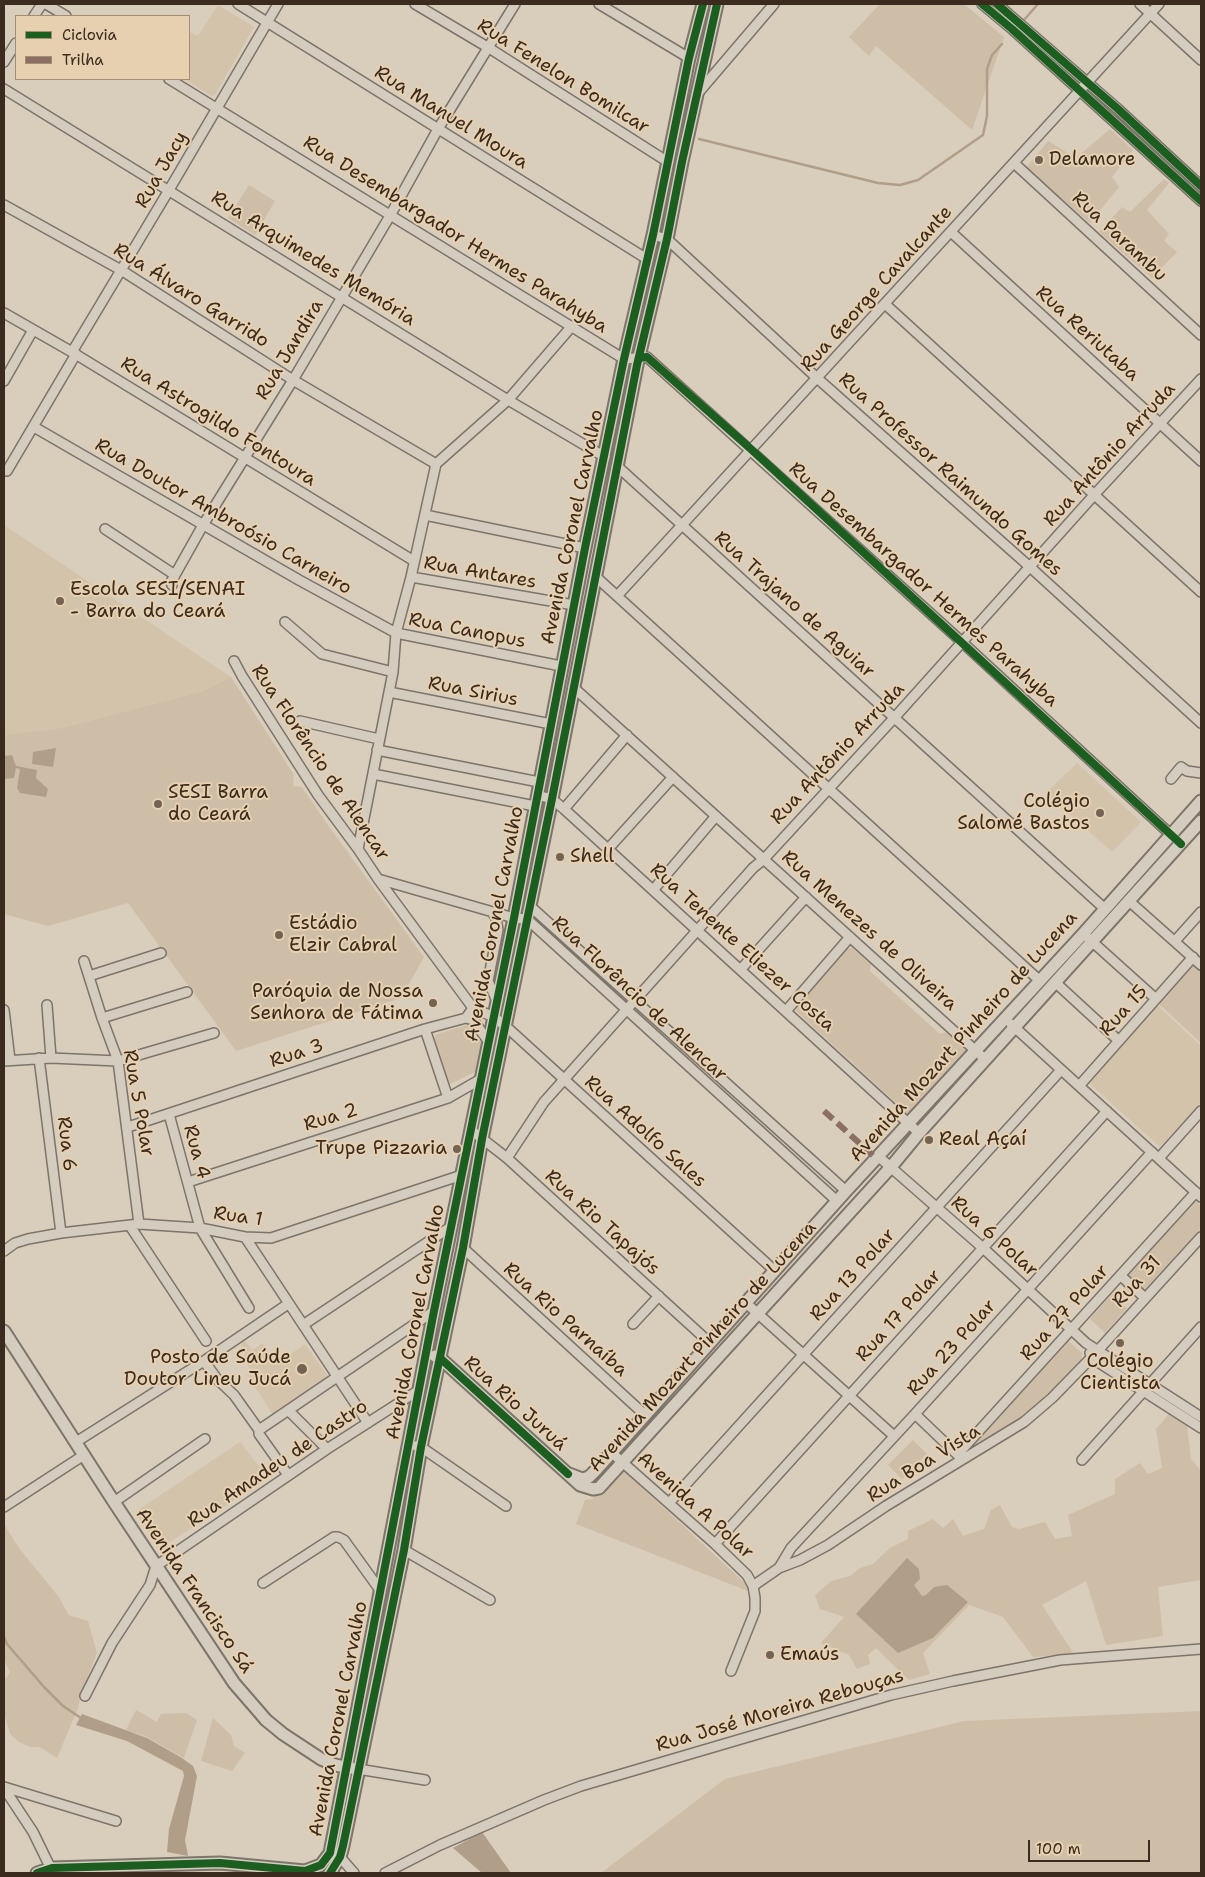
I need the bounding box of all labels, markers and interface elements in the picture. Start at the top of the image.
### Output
legend [15,15,190,80]
street label: Rua Fenelon Bomilcar [473,15,653,139]
text: Ciclovia [62,25,117,45]
text: Trilha [62,50,104,70]
street label: Rua Manuel Moura [370,61,532,175]
street label: Rua Jacy [131,128,193,212]
street label: Rua Desembargador Hermes Parahyba [299,131,611,339]
place label: Delamore [1049,149,1136,171]
marker: Delamore [1033,154,1045,166]
street label: Rua Arquimedes Memória [207,187,419,331]
street label: Rua Parambu [1067,187,1171,287]
street label: Rua George Cavalcante [796,201,958,377]
street label: Rua Álvaro Garrido [109,239,273,353]
street label: Rua Reriutaba [1030,281,1144,387]
street label: Rua Jandira [251,296,329,404]
street label: Rua Astrogildo Fontoura [116,352,320,492]
street label: Rua Professor Raimundo Gomes [833,368,1067,582]
street label: Rua Antônio Arruda [1039,378,1181,532]
street label: Avenida Coronel Carvalho [537,408,609,646]
street label: Rua Doutor Ambroósio Carneiro [91,434,355,600]
street label: Rua Desembargador Hermes Parahyba [784,458,1062,712]
street label: Rua Trajano de Aguiar [709,527,879,683]
street label: Rua Antares [422,552,538,594]
place label: Escola SESI/SENAI - Barra do Ceará [70,579,245,623]
marker: Escola SESI/SENAI - Barra do Ceará [54,595,66,607]
street label: Rua Canopus [406,608,528,654]
street label: Rua Florêncio de Alencar [246,661,394,865]
street label: Rua Sirius [426,672,520,712]
street label: Rua Antônio Arruda [766,678,910,830]
place label: SESI Barra do Ceará [168,782,268,826]
place label: Colégio Salomé Bastos [957,791,1090,835]
marker: SESI Barra do Ceará [152,798,164,810]
street label: Avenida Coronel Carvalho [461,804,529,1044]
marker: Colégio Salomé Bastos [1094,807,1106,819]
place label: Shell [570,846,614,868]
street label: Rua Menezes de Oliveira [776,846,962,1016]
marker: Shell [554,851,566,863]
street label: Rua Tenente Eliezer Costa [645,859,839,1037]
street label: Avenida Mozart Pinheiro de Lucena [845,907,1083,1167]
street label: Rua Florêncio de Alencar [547,912,731,1086]
place label: Estádio Elzir Cabral [289,913,397,957]
marker: Estádio Elzir Cabral [273,929,285,941]
place label: Paróquia de Nossa Senhora de Fátima [250,981,423,1025]
street label: Rua 15 [1095,981,1153,1041]
marker: Paróquia de Nossa Senhora de Fátima [427,997,439,1009]
street label: Rua 3 [267,1035,327,1073]
street label: Rua 5 Polar [117,1048,159,1158]
street label: Rua Adolfo Sales [579,1071,711,1193]
street label: Rua 2 [301,1099,361,1137]
street label: Rua 6 [51,1115,81,1173]
street label: Rua 4 [178,1122,214,1182]
place label: Real Açaí [939,1129,1026,1151]
marker: Real Açaí [923,1134,935,1146]
place label: Trupe Pizzaria [315,1138,447,1160]
marker: Trupe Pizzaria [451,1143,463,1155]
street label: Rua Rio Tapajós [540,1165,664,1281]
street label: Rua 6 Polar [946,1192,1042,1282]
street label: Rua 1 [212,1202,264,1232]
street label: Avenida Coronel Carvalho [382,1202,450,1442]
street label: Avenida Mozart Pinheiro de Lucena [584,1217,822,1477]
street label: Rua 13 Polar [806,1224,900,1326]
street label: Rua 31 [1108,1251,1166,1313]
street label: Rua Rio Parnaíba [498,1258,632,1382]
street label: Rua 27 Polar [1016,1260,1114,1366]
street label: Rua 17 Polar [852,1265,946,1367]
street label: Rua 23 Polar [903,1295,1001,1401]
marker: Colégio Cientista [1114,1337,1126,1349]
place label: Posto de Saúde Doutor Lineu Jucá [124,1347,291,1391]
place label: Colégio Cientista [1080,1351,1160,1395]
street label: Rua Rio Juruá [459,1352,571,1456]
marker: Posto de Saúde Doutor Lineu Jucá [295,1362,309,1376]
street label: Rua Amadeu de Castro [184,1395,372,1533]
street label: Rua Boa Vista [863,1420,985,1508]
street label: Avenida A Polar [632,1448,758,1564]
street label: Avenida Francisco Sá [130,1504,258,1678]
street label: Avenida Coronel Carvalho [305,1599,373,1839]
place label: Emaús [780,1644,839,1666]
marker: Emaús [764,1649,776,1661]
street label: Rua José Moreira Rebouças [653,1665,907,1757]
scale bar [1030,1830,1152,1862]
text: 100 m [1036,1839,1081,1859]

